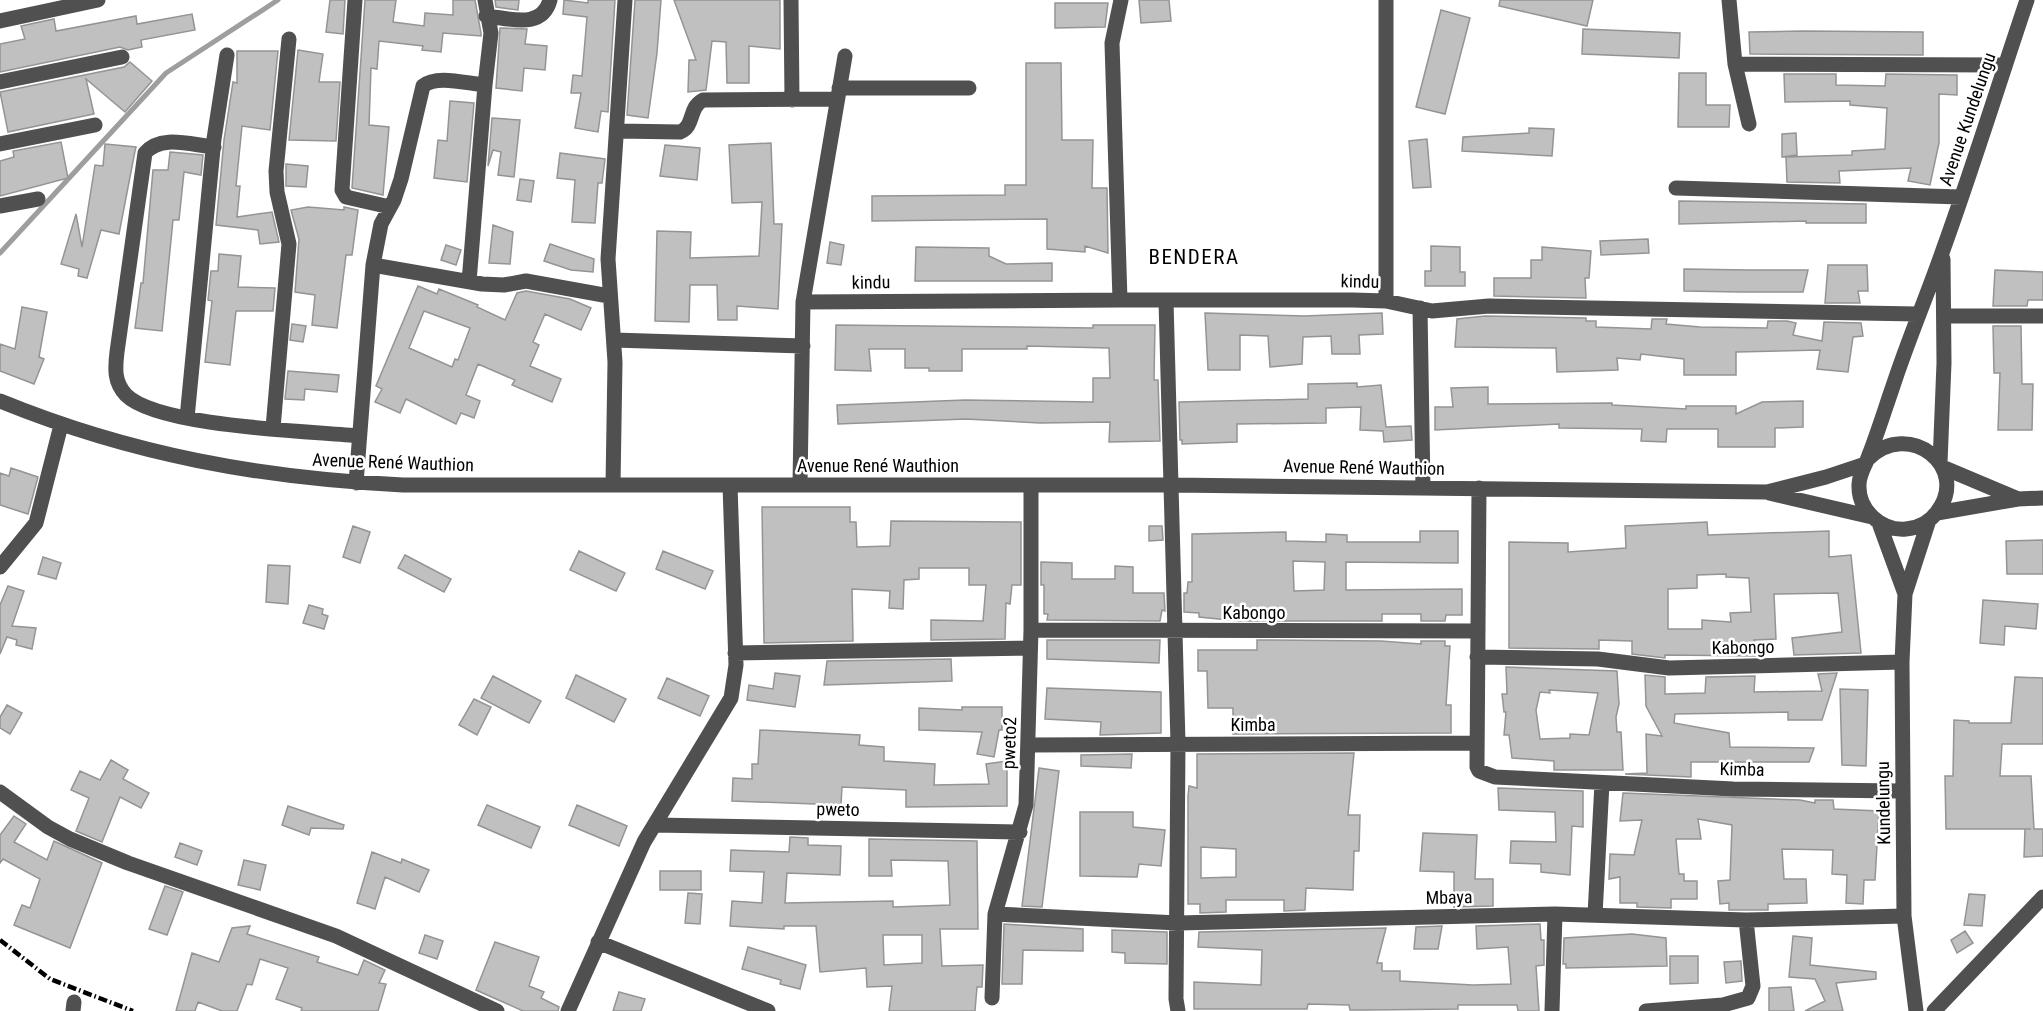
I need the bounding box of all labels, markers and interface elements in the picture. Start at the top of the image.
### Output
street label: Avenue Kundelungu [1934,50,2000,188]
district label: BENDERA [1148,245,1240,269]
street label: kindu [1341,270,1379,292]
street label: kindu [852,271,890,293]
street label: Avenue René Wauthion [312,449,474,475]
street label: Avenue René Wauthion [797,455,959,476]
street label: Avenue René Wauthion [1283,455,1445,479]
street label: Kabongo [1223,602,1285,623]
street label: Kabongo [1711,636,1775,658]
street label: Kimba [1231,714,1276,735]
street label: pweto2 [998,716,1020,769]
street label: Kimba [1719,758,1765,780]
street label: Kundelungu [1872,761,1894,845]
street label: pweto [816,798,860,820]
street label: Mbaya [1425,886,1473,908]

